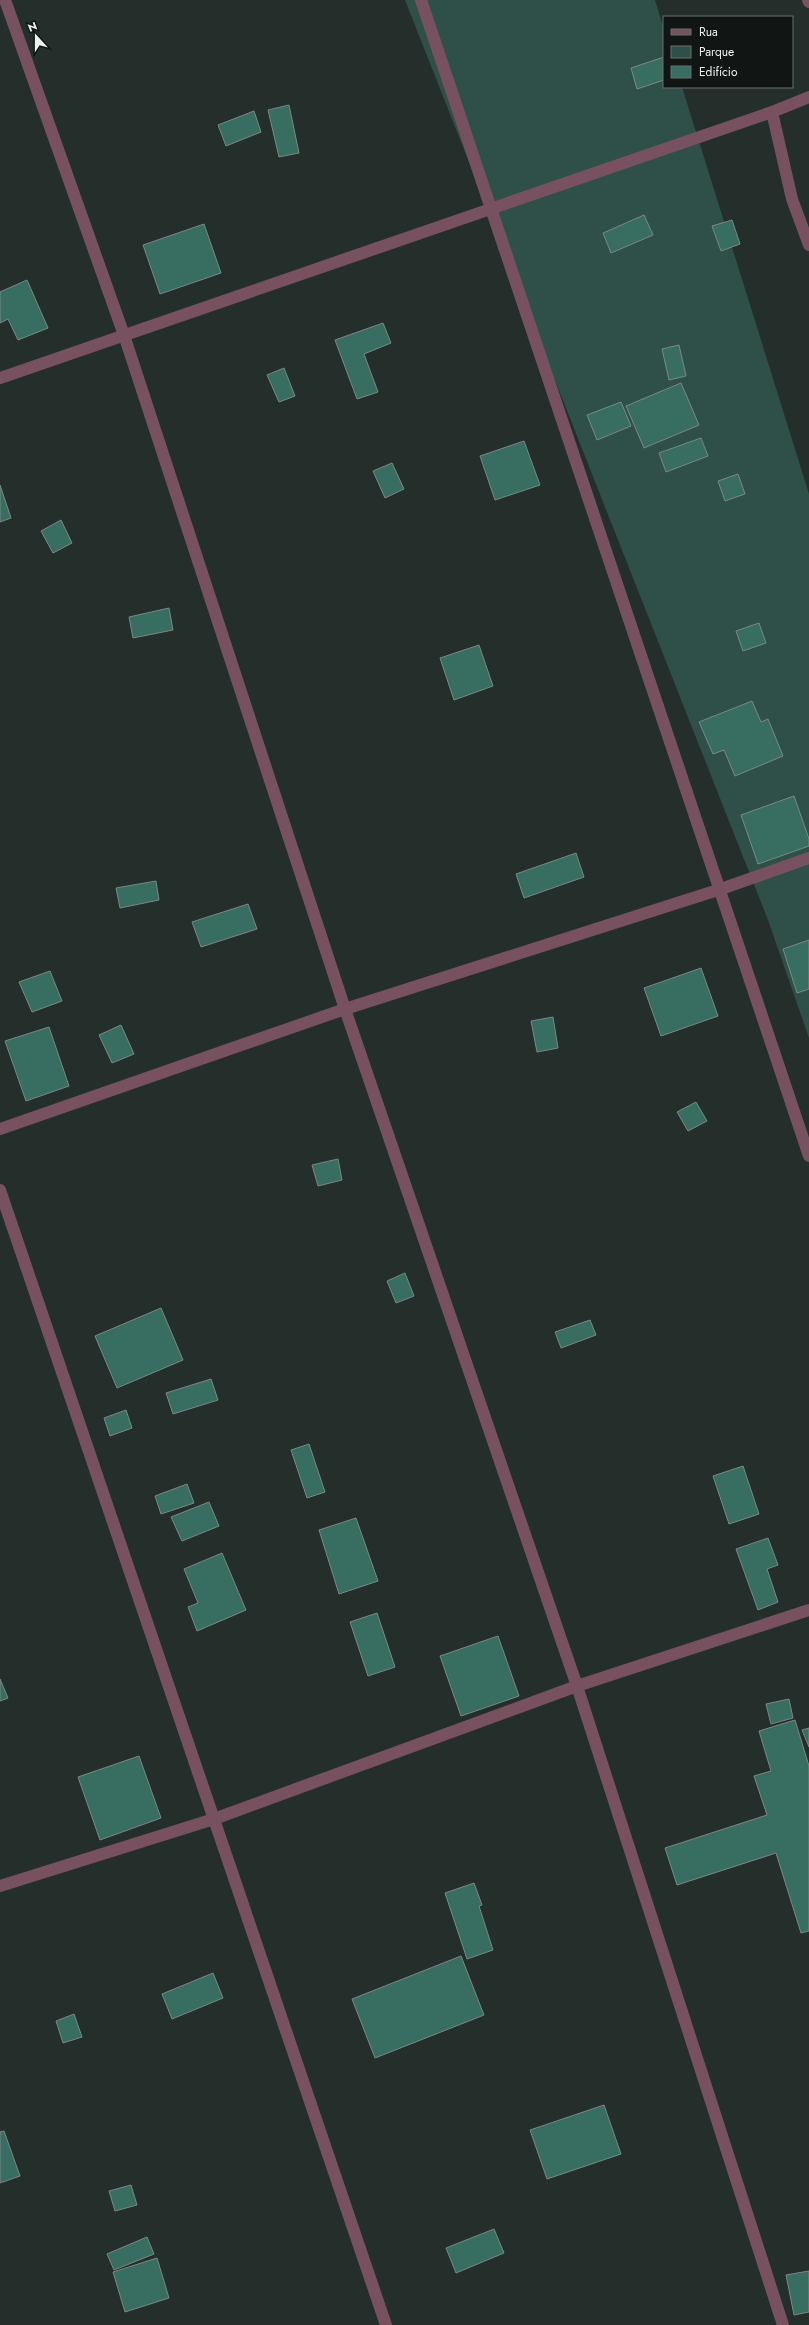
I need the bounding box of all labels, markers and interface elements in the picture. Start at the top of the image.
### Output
north arrow [16,16,56,56]
legend [663,16,793,88]
text: N [25,18,39,36]
text: Rua [699,23,718,41]
text: Parque [699,43,734,61]
text: Edifício [699,63,738,81]

